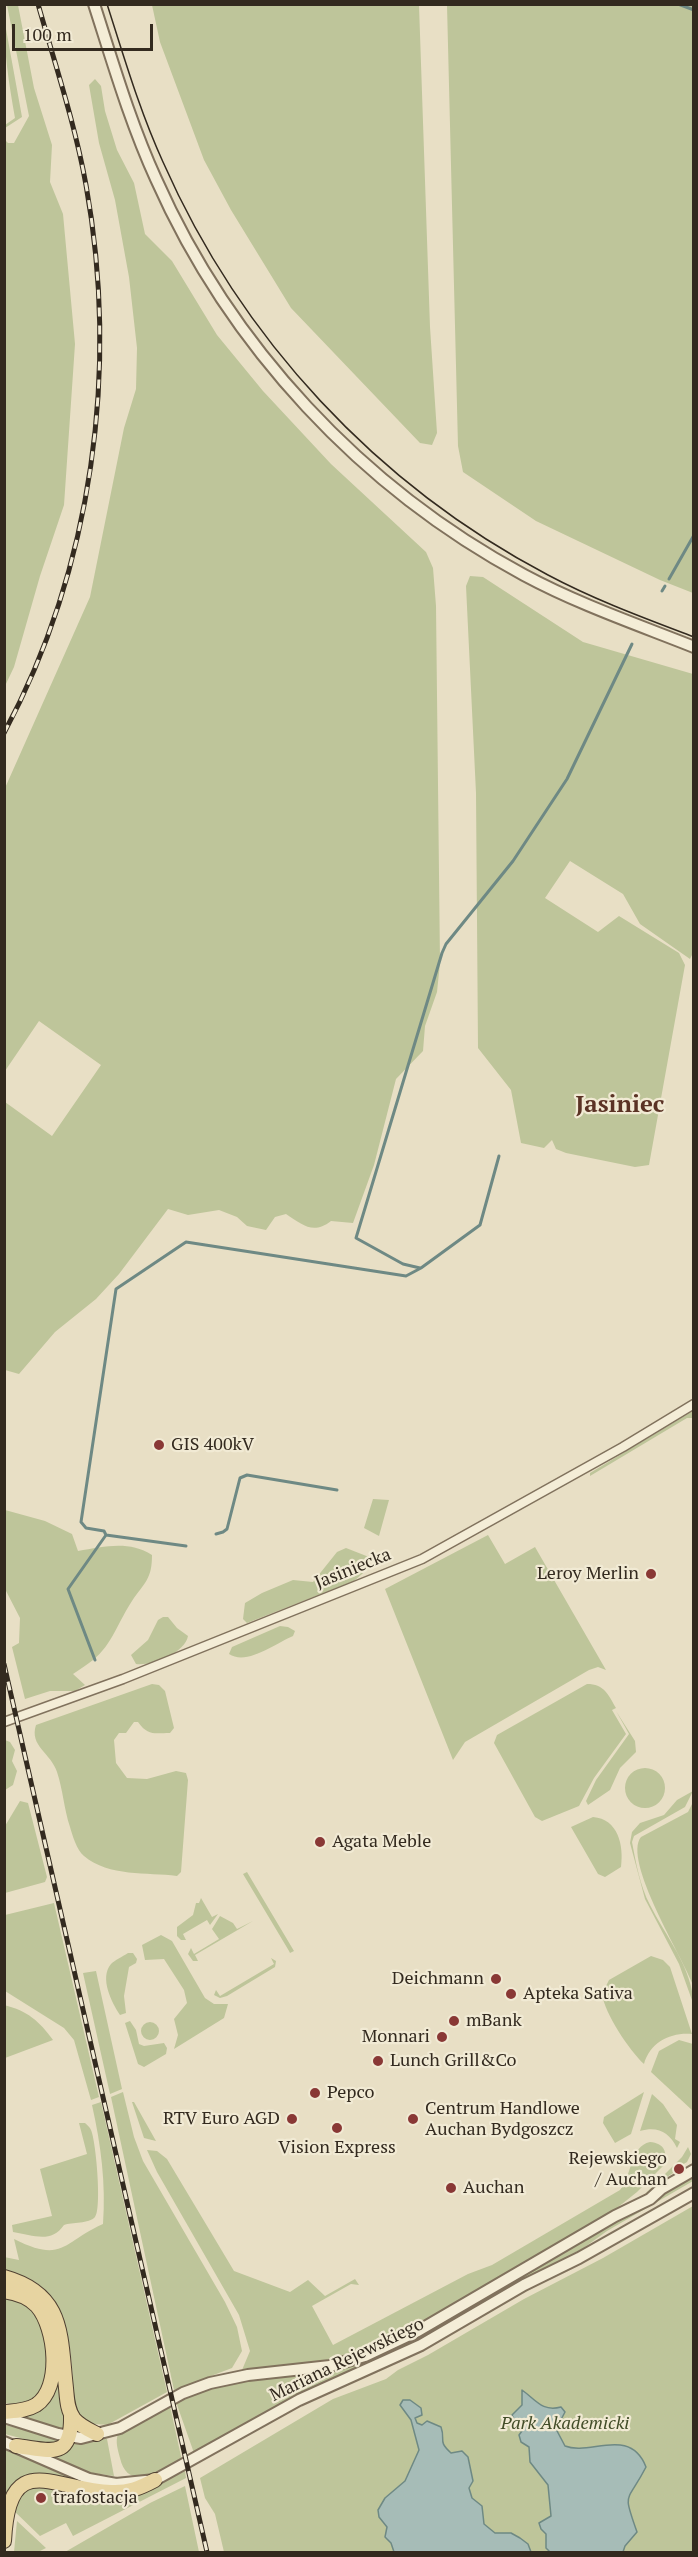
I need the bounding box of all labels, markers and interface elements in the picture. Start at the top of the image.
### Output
scale bar [15,12,156,50]
text: 100 m [23,22,72,46]
district label: Jasiniec [576,1091,664,1119]
place label: GIS 400kV [171,1434,254,1456]
marker: GIS 400kV [152,1438,166,1452]
street label: Jasiniecka [312,1544,394,1594]
place label: Leroy Merlin [537,1563,639,1585]
marker: Leroy Merlin [644,1567,658,1581]
place label: Agata Meble [332,1831,431,1853]
marker: Agata Meble [313,1835,327,1849]
place label: Deichmann [392,1968,484,1990]
marker: Deichmann [489,1972,503,1986]
place label: Apteka Sativa [523,1983,633,2005]
marker: Apteka Sativa [504,1987,518,2001]
place label: mBank [466,2010,522,2032]
marker: mBank [447,2014,461,2028]
place label: Monnari [362,2026,430,2048]
marker: Monnari [435,2030,449,2044]
place label: Lunch Grill&Co [390,2050,517,2072]
marker: Lunch Grill&Co [371,2054,385,2068]
place label: Pepco [327,2082,374,2104]
marker: Pepco [308,2086,322,2100]
place label: Centrum Handlowe Auchan Bydgoszcz [425,2098,580,2140]
place label: RTV Euro AGD [163,2108,280,2130]
marker: RTV Euro AGD [285,2112,299,2126]
marker: Centrum Handlowe Auchan Bydgoszcz [406,2112,420,2126]
marker: Vision Express [330,2121,344,2135]
place label: Vision Express [278,2137,396,2159]
place label: Rejewskiego / Auchan [569,2148,667,2190]
marker: Rejewskiego / Auchan [672,2162,686,2176]
place label: Auchan [463,2177,524,2199]
marker: Auchan [444,2181,458,2195]
street label: Mariana Rejewskiego [266,2313,428,2407]
park label: Park Akademicki [501,2413,629,2435]
place label: trafostacja [53,2487,138,2509]
marker: trafostacja [34,2491,48,2505]

